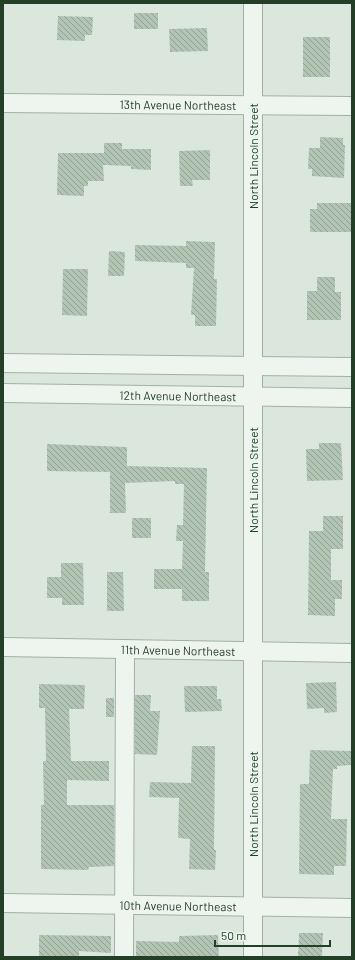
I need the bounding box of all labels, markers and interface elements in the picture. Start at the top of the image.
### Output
street label: 13th Avenue Northeast [120,97,236,112]
street label: North Lincoln Street [246,103,260,209]
street label: 12th Avenue Northeast [119,388,237,403]
street label: North Lincoln Street [246,427,260,533]
street label: 11th Avenue Northeast [120,642,236,658]
street label: North Lincoln Street [246,751,260,857]
street label: 10th Avenue Northeast [119,898,237,913]
scale bar [215,922,330,948]
text: 50 m [221,928,246,942]

